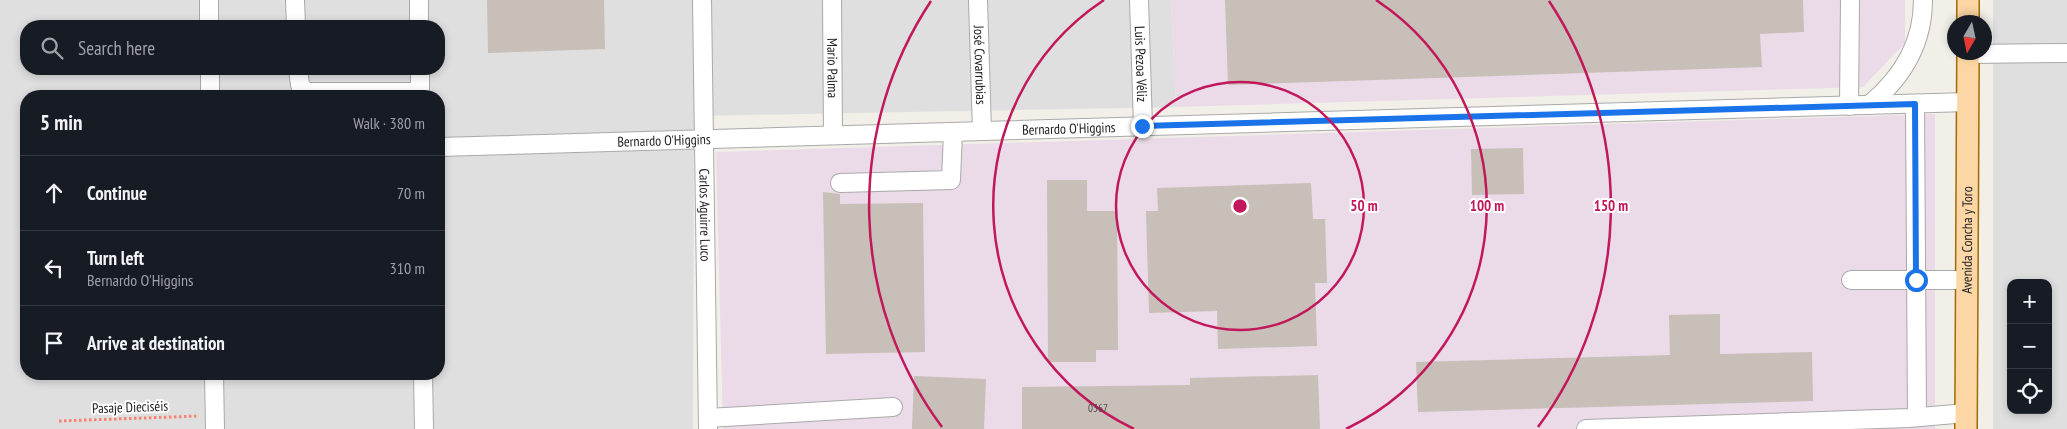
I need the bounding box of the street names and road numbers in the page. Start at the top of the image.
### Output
street label: José Covarrubias [970,24,990,105]
street label: Luis Pezoa Véliz [1131,26,1151,102]
street label: Mario Palma [823,38,842,98]
street label: Bernardo O'Higgins [1022,118,1116,139]
street label: Bernardo O'Higgins [617,130,711,151]
street label: Carlos Aguirre Luco [695,168,715,262]
street label: Avenida Concha y Toro [1958,186,1976,294]
street label: Pasaje Dieciséis [92,397,169,417]

